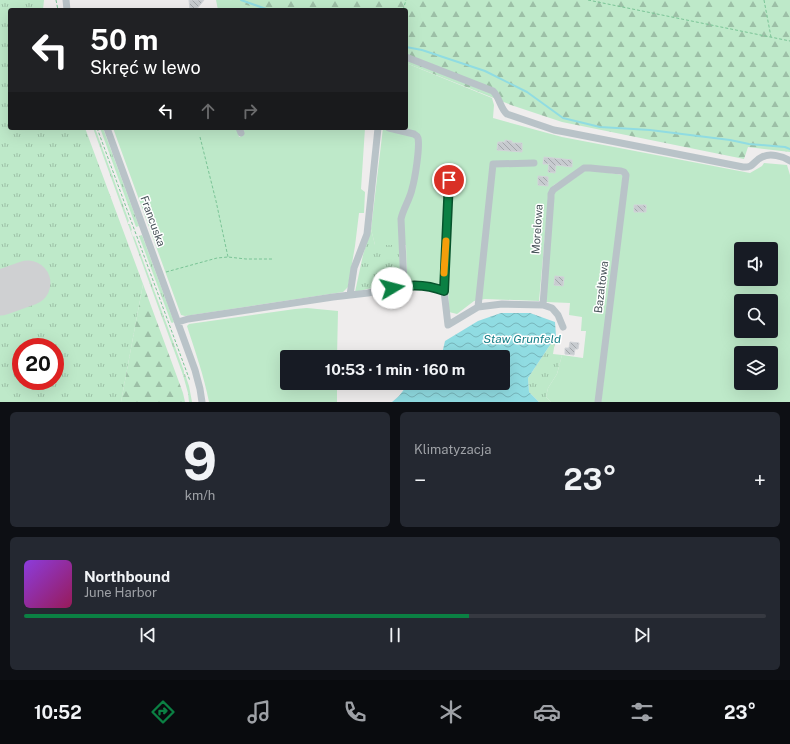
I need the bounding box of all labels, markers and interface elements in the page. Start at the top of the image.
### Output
text: 50 m [90,23,158,56]
icon: left [24,24,76,76]
text: Skręć w lewo [90,57,201,78]
icon: left [155,100,177,122]
icon: ahead [197,100,219,122]
icon: right [239,100,261,122]
pin [432,163,466,197]
icon: arrive [438,169,460,191]
street label: Francuska [138,194,168,248]
street label: Morelowa [529,204,545,254]
map controls [734,242,778,390]
button: sound [734,242,778,286]
street label: Bazaltowa [592,260,610,314]
position arrow [371,267,413,309]
button: search [734,294,778,338]
water label: Staw Grunfeld [483,332,561,346]
speed limit sign: 20 [12,338,64,390]
button: layers [734,346,778,390]
text: 10:53 · 1 min · 160 m [325,361,465,378]
text: 9 [183,431,217,492]
text: Klimatyzacja [414,442,491,457]
text: 23° [563,461,617,497]
text: − [414,467,426,493]
text: + [754,467,766,493]
text: km/h [185,488,215,503]
text: Northbound [84,568,170,585]
text: June Harbor [84,585,157,600]
icon: previous [137,624,159,646]
icon: pause [384,624,406,646]
icon: next [631,624,653,646]
icon: directions [149,698,177,726]
icon: music [245,698,273,726]
icon: phone [341,698,369,726]
icon: climate [437,698,465,726]
icon: car [533,698,561,726]
icon: filters [628,698,656,726]
text: 10:52 [34,702,82,723]
text: 23° [724,702,756,723]

